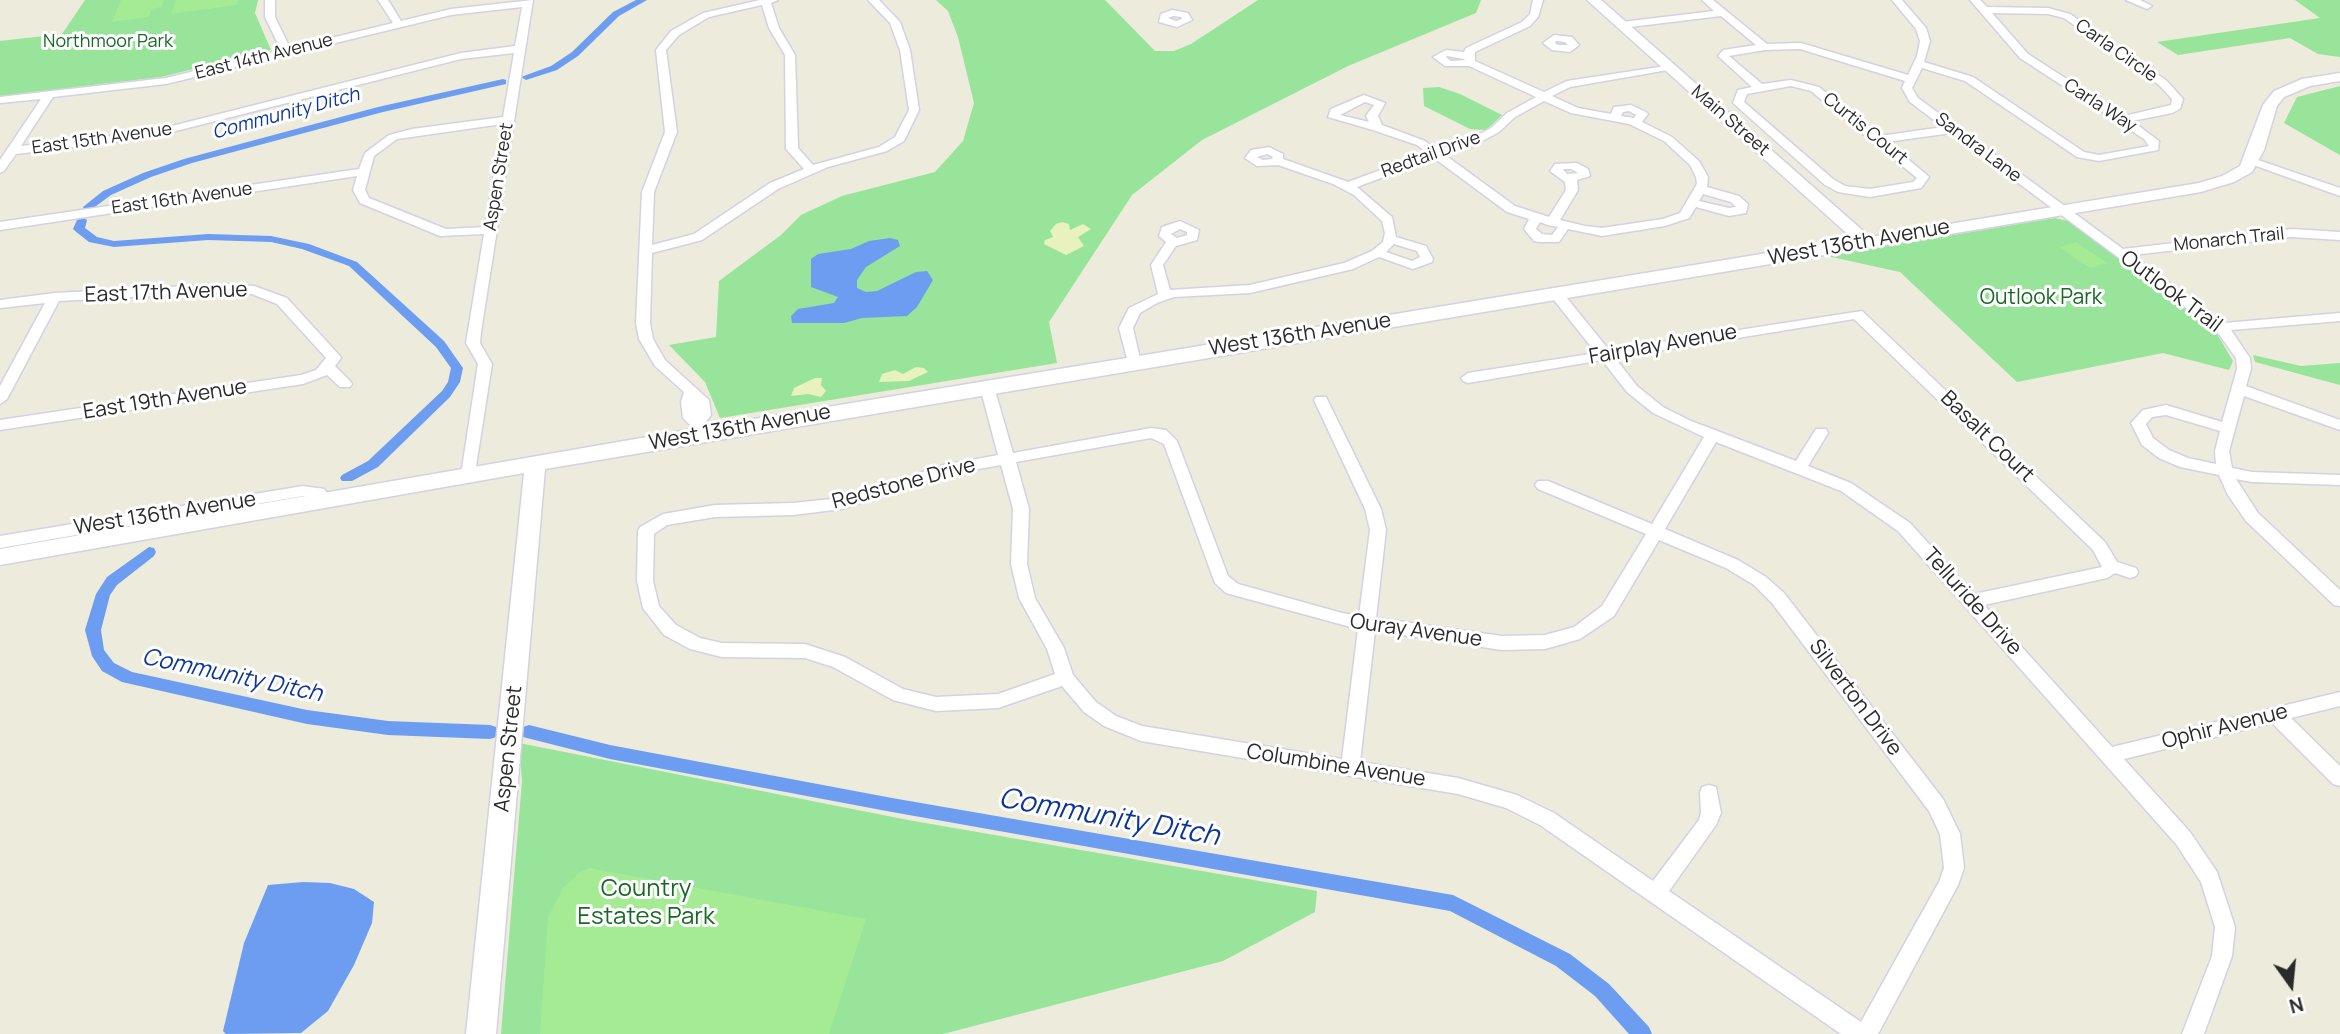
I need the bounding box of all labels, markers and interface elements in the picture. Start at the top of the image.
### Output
street label: Carla Circle [2071,15,2161,87]
street label: East 14th Avenue [193,29,335,85]
park label: Northmoor Park [43,31,173,53]
street label: Carla Way [2060,75,2140,137]
street label: Main Street [1687,81,1773,161]
water label: Community Ditch [210,83,362,145]
street label: Curtis Court [1818,88,1912,170]
street label: Sandra Lane [1931,109,2025,187]
street label: East 15th Avenue [31,118,173,160]
street label: Aspen Street [480,122,518,232]
street label: Redtail Drive [1379,127,1483,183]
street label: East 16th Avenue [110,178,254,220]
street label: West 136th Avenue [1766,215,1952,271]
street label: Monarch Trail [2172,223,2286,257]
street label: Outlook Trail [2115,246,2227,338]
street label: East 17th Avenue [84,278,248,308]
park label: Outlook Park [1980,285,2102,311]
street label: West 136th Avenue [1207,308,1393,362]
street label: Fairplay Avenue [1587,320,1739,370]
street label: East 19th Avenue [81,375,249,425]
street label: Basalt Court [1935,386,2039,488]
street label: West 136th Avenue [647,400,833,456]
street label: Redstone Drive [830,453,978,515]
street label: West 136th Avenue [72,487,258,541]
street label: Telluride Drive [1917,543,2027,661]
street label: Ouray Avenue [1348,609,1484,653]
street label: Silverton Drive [1803,635,1907,761]
water label: Community Ditch [139,643,325,709]
street label: Aspen Street [490,684,528,814]
street label: Ophir Avenue [2160,699,2290,755]
street label: Columbine Avenue [1245,739,1427,793]
water label: Community Ditch [996,782,1222,854]
park label: Country Estates Park [577,875,715,931]
north arrow [2256,950,2326,1020]
text: N [2286,991,2306,1020]

